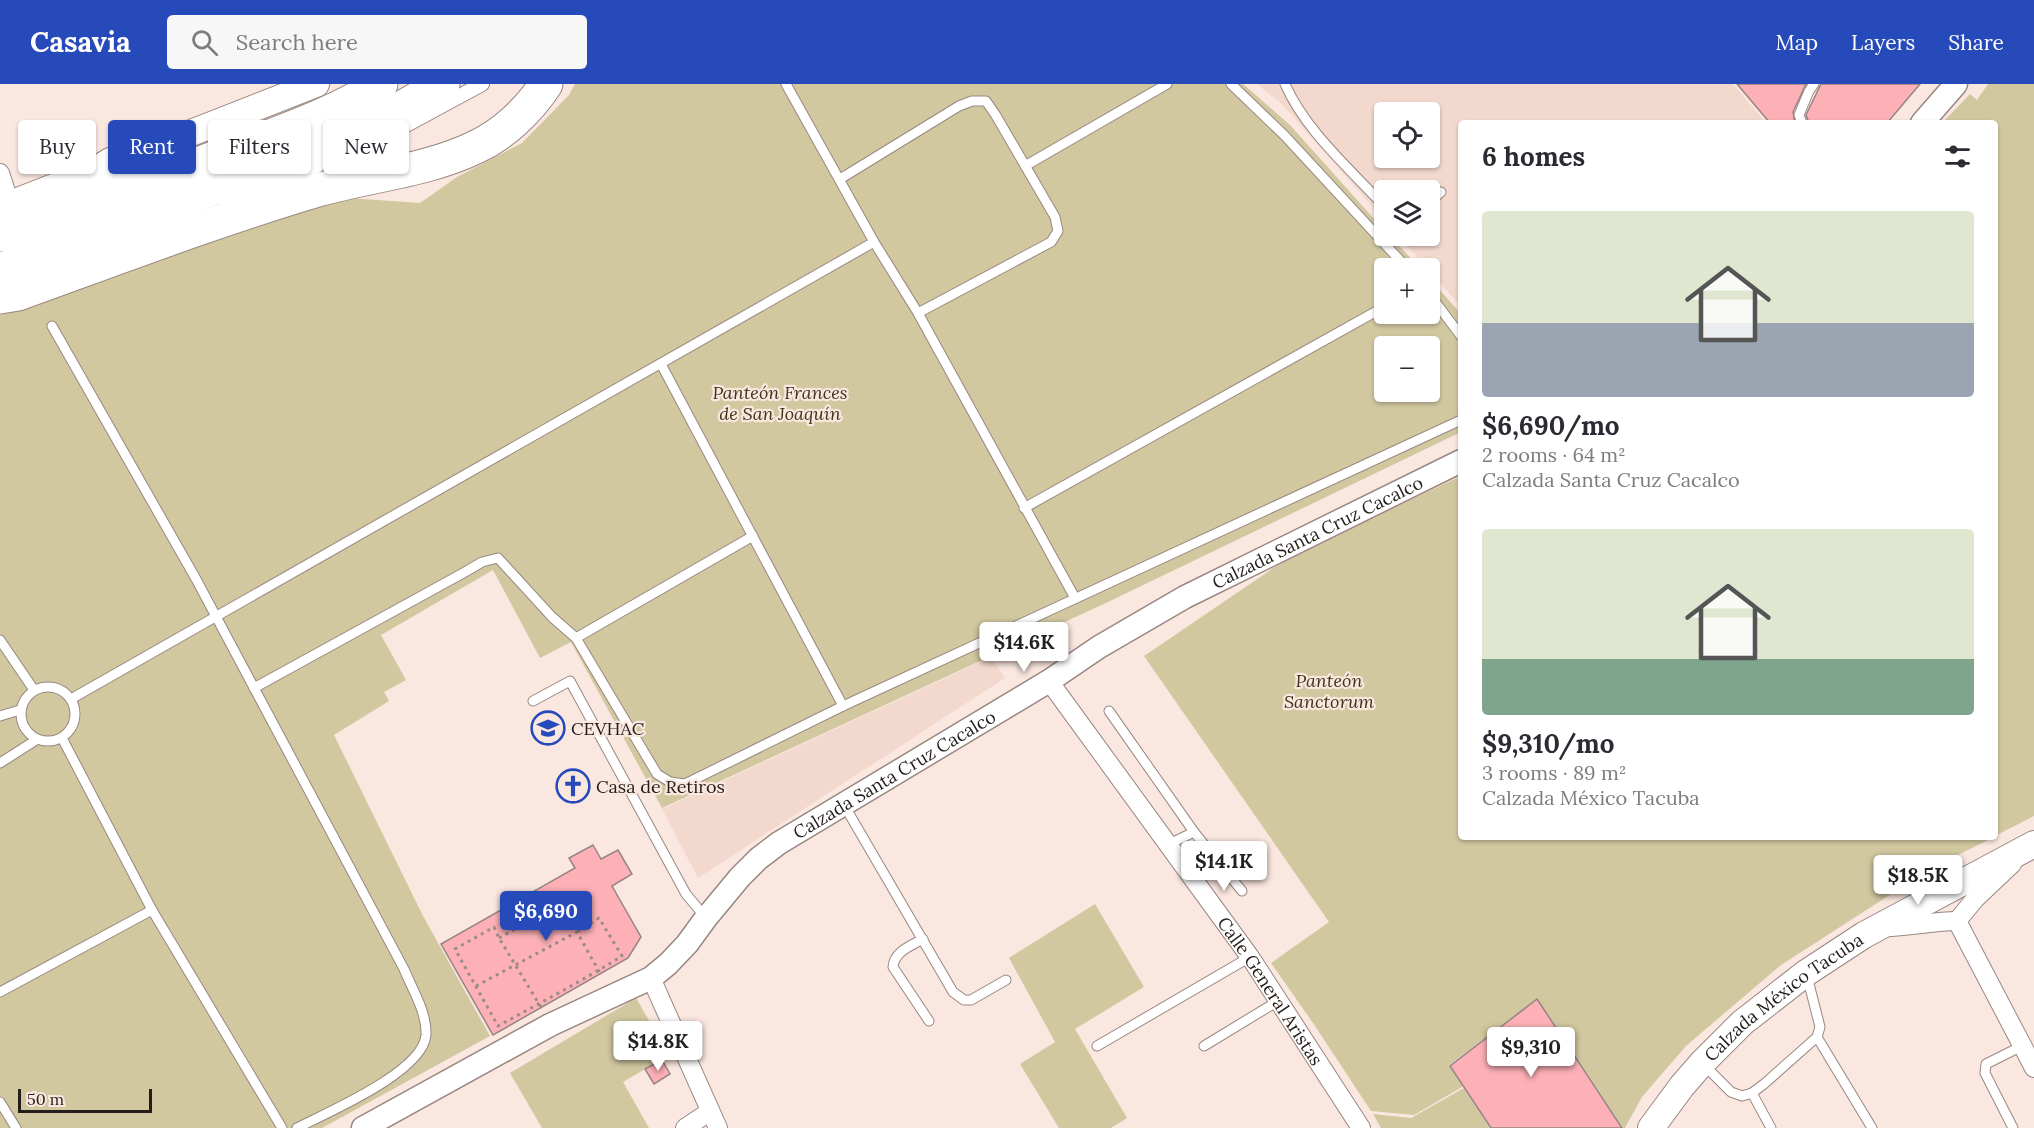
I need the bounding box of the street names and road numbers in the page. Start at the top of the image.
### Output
street label: Calzada Santa Cruz Cacalco [1208,470,1426,593]
street label: Calzada Santa Cruz Cacalco [789,704,999,844]
street label: Calle General Aristas [1213,912,1329,1069]
street label: Calzada México Tacuba [1699,927,1867,1066]

